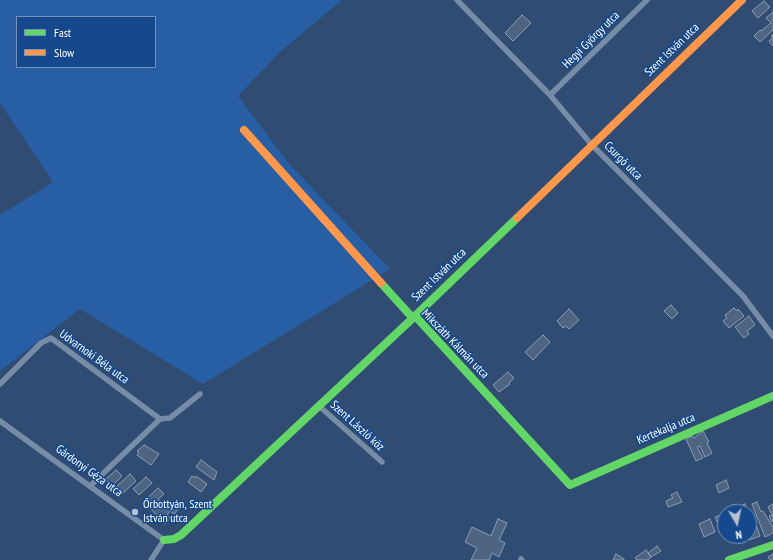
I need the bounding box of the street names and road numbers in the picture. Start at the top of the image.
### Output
street label: Hegyi György utca [559,8,623,72]
street label: Szent István utca [642,20,702,80]
street label: Csurgó utca [601,139,645,183]
street label: Szent István utca [409,245,469,305]
street label: Mikszáth Kálmán utca [418,306,492,382]
street label: Udvarnoki Béla utca [56,327,132,387]
street label: Szent László köz [327,398,387,454]
street label: Kertekalja utca [635,410,697,448]
street label: Gárdonyi Géza utca [53,442,125,500]

